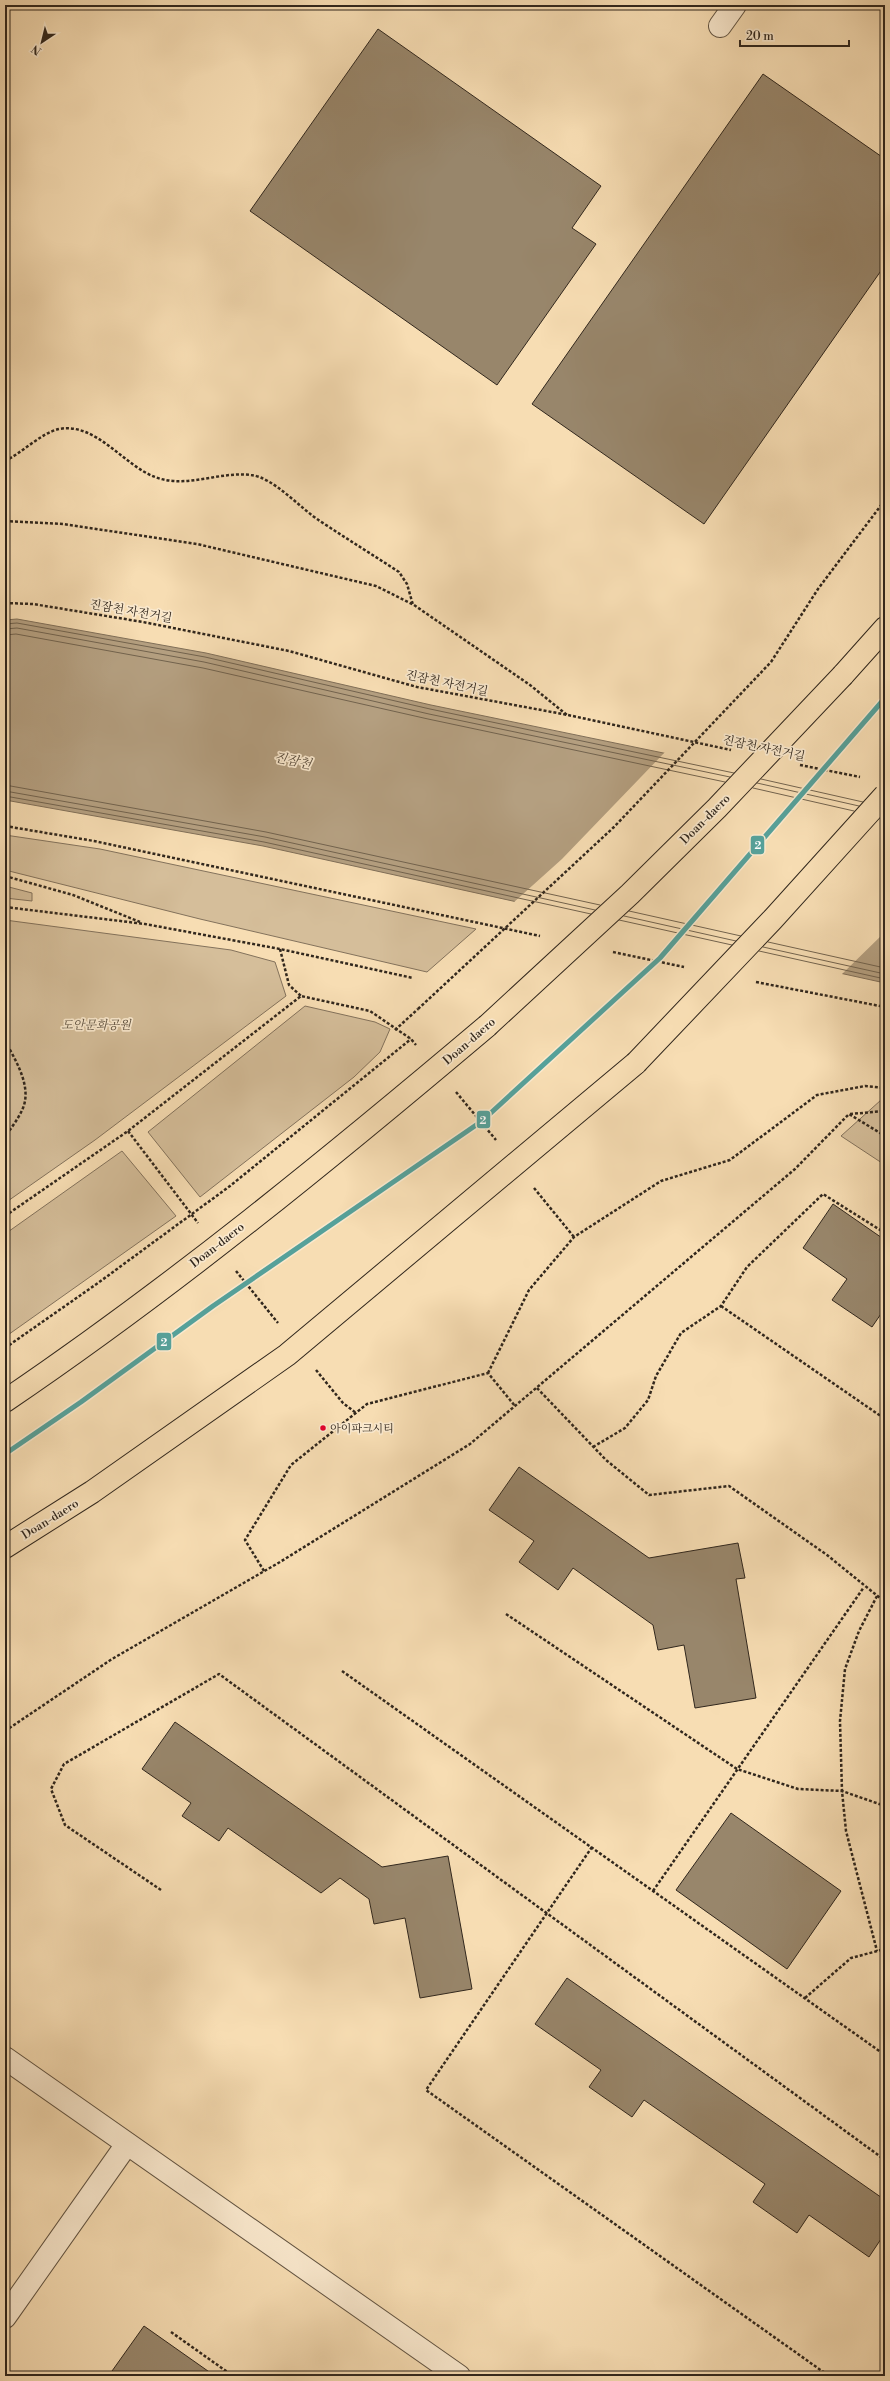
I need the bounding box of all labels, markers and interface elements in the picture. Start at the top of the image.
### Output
north arrow [22,22,62,62]
scale bar [740,22,849,48]
text: 20 m [746,29,774,44]
text: N [29,41,44,58]
street label: 진잠천 자전거길 [88,597,173,626]
street label: 진잠천 자전거길 [404,667,489,700]
street label: 진잠천 자전거길 [721,732,806,765]
water label: 진잠천 [273,749,314,773]
street label: Doan-daero [677,791,734,848]
line badge: 2 [750,835,765,855]
text: 2 [755,839,762,853]
street label: Doan-daero [440,1014,499,1068]
park label: 도안문화공원 [61,1018,132,1033]
line badge: 2 [476,1110,491,1129]
text: 2 [480,1114,487,1128]
street label: Doan-daero [187,1219,248,1271]
line badge: 2 [156,1332,172,1351]
text: 2 [161,1336,168,1350]
place label: 아이파크시티 [330,1422,394,1436]
marker: 아이파크시티 [318,1423,328,1433]
street label: Doan-daero [19,1496,82,1543]

